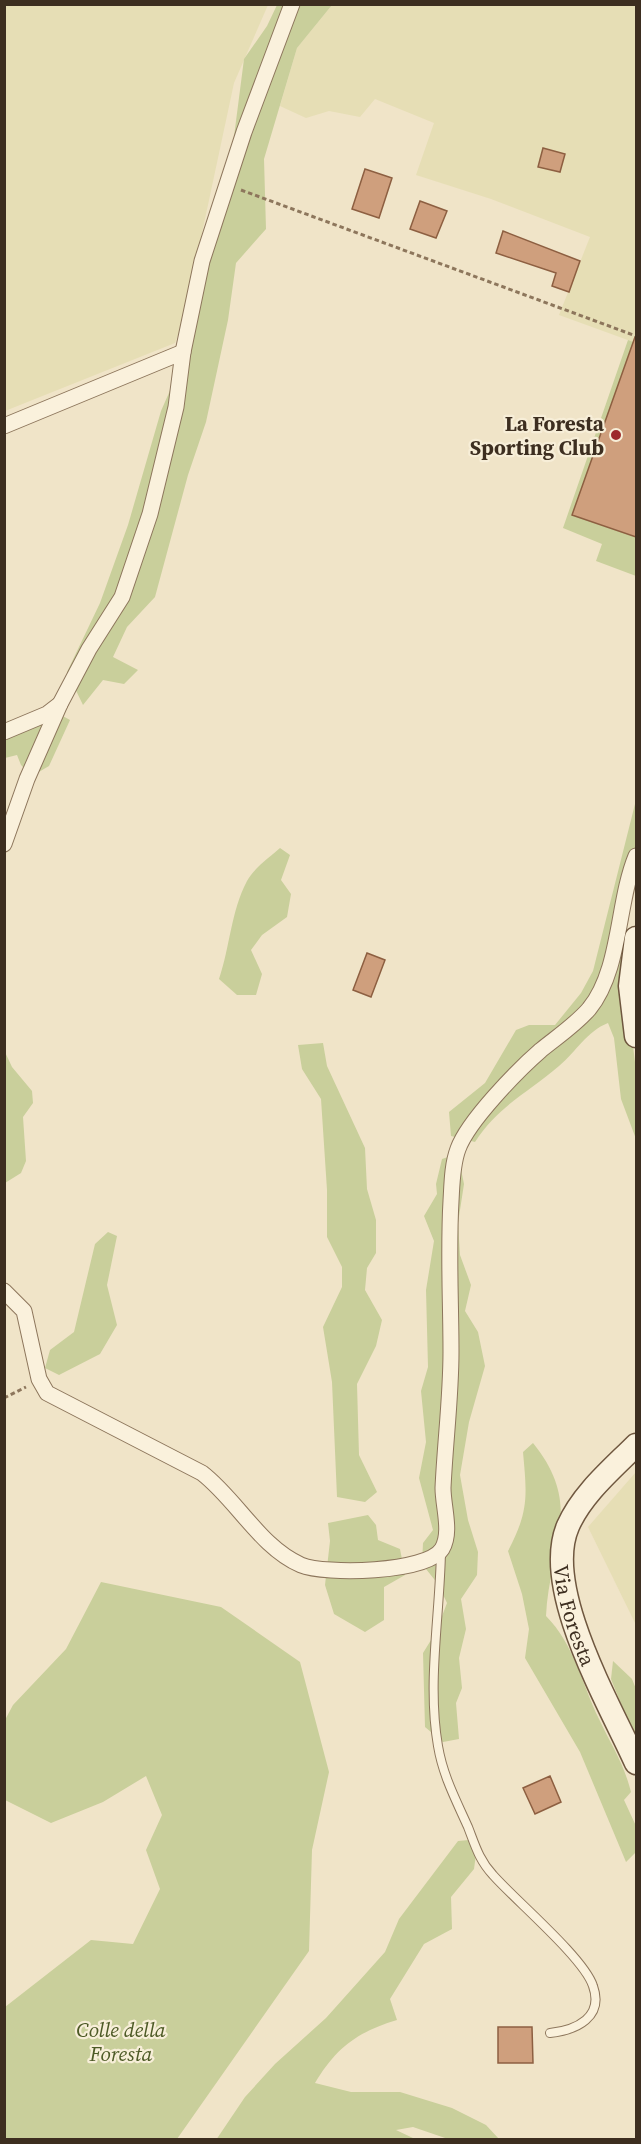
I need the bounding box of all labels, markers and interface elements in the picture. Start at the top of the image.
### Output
place label: La Foresta Sporting Club [470,409,605,462]
marker: La Foresta Sporting Club [609,428,623,442]
street label: Via Foresta [547,1563,603,1671]
park label: Colle della Foresta [76,2015,166,2068]

